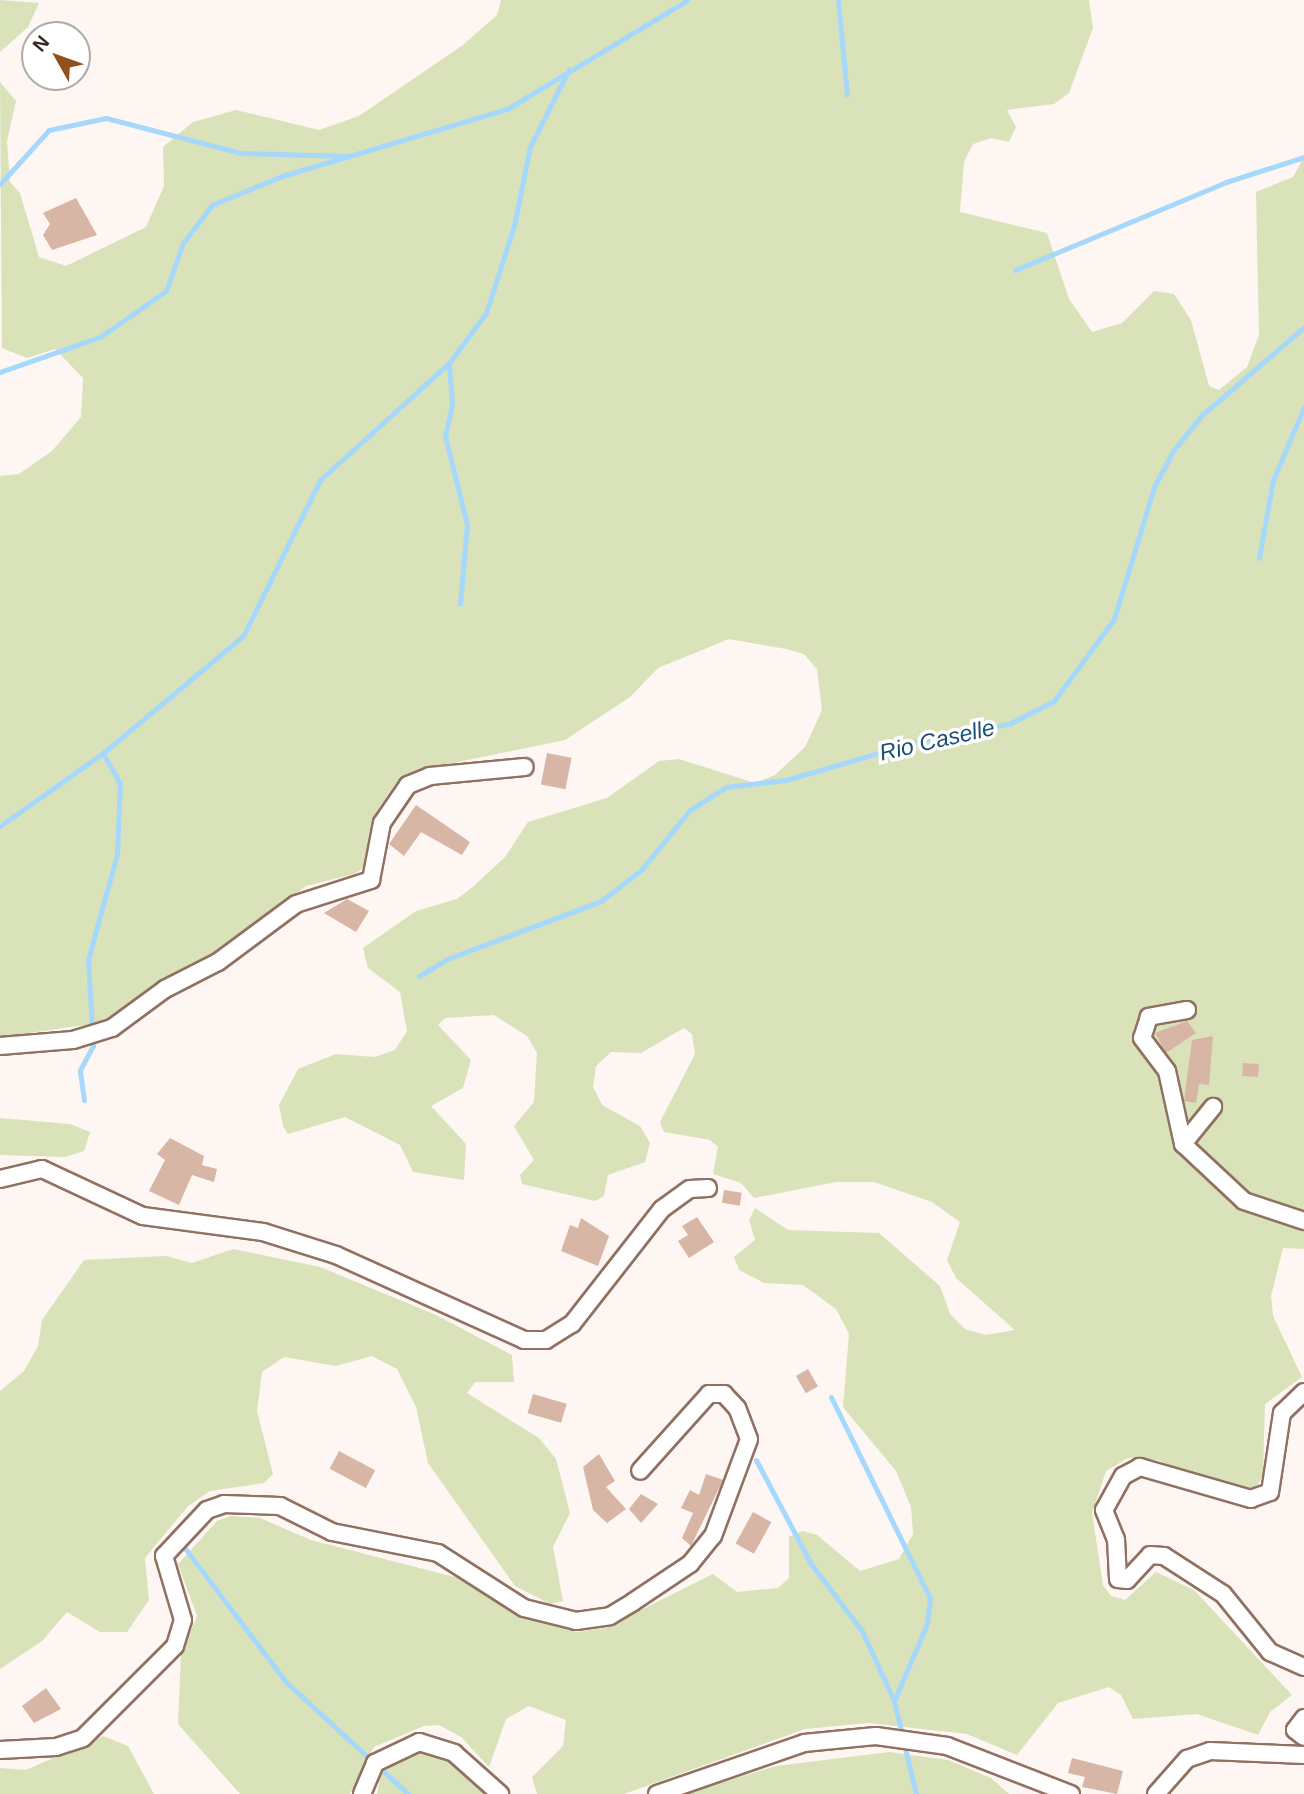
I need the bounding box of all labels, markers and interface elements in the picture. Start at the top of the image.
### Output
north arrow [21,21,91,91]
text: N [29,31,54,55]
water label: Rio Caselle [877,713,997,767]

